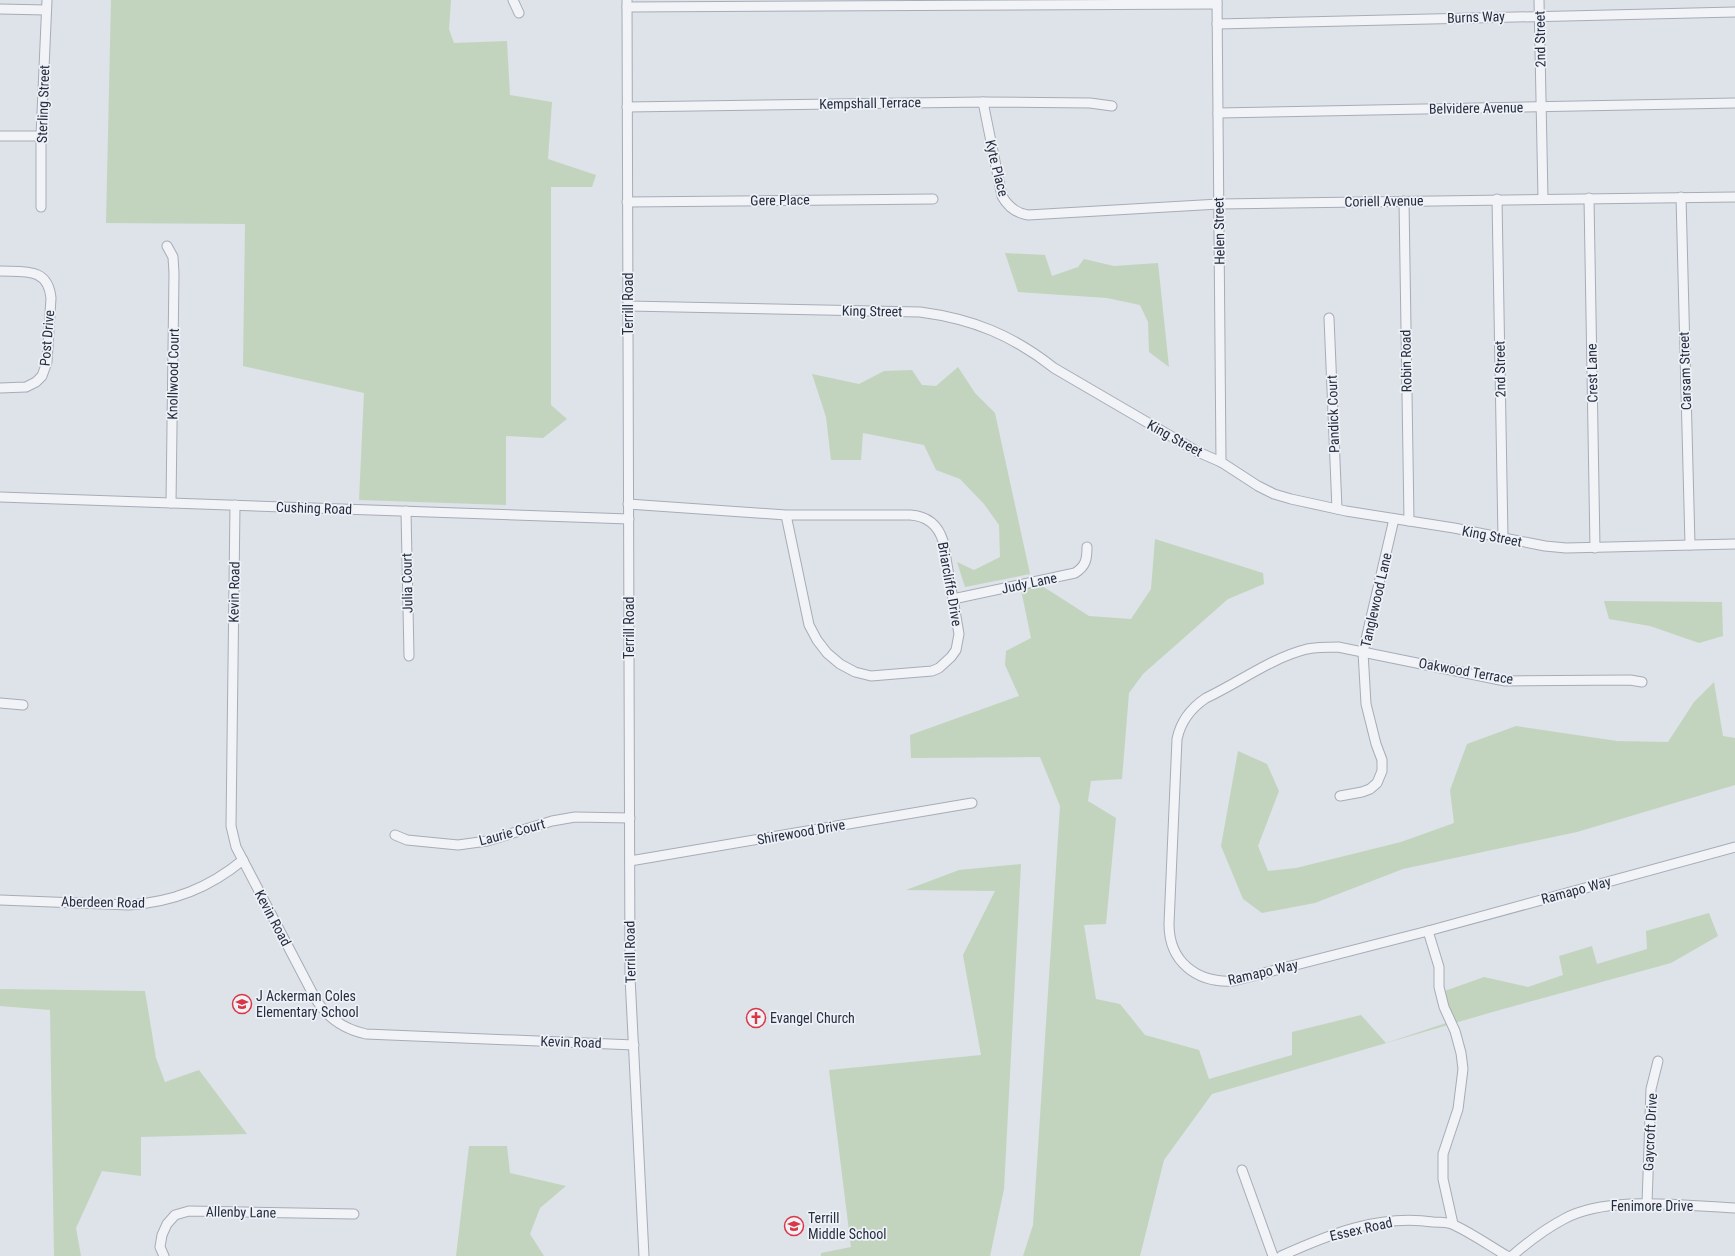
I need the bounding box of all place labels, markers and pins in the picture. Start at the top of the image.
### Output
place label: J Ackerman Coles Elementary School [256,988,359,1020]
school or university icon: J Ackerman Coles Elementary School [231,993,253,1015]
church icon: Evangel Church [745,1007,767,1029]
place label: Evangel Church [770,1010,855,1026]
place label: Terrill Middle School [808,1210,886,1242]
school or university icon: Terrill Middle School [783,1215,805,1237]

